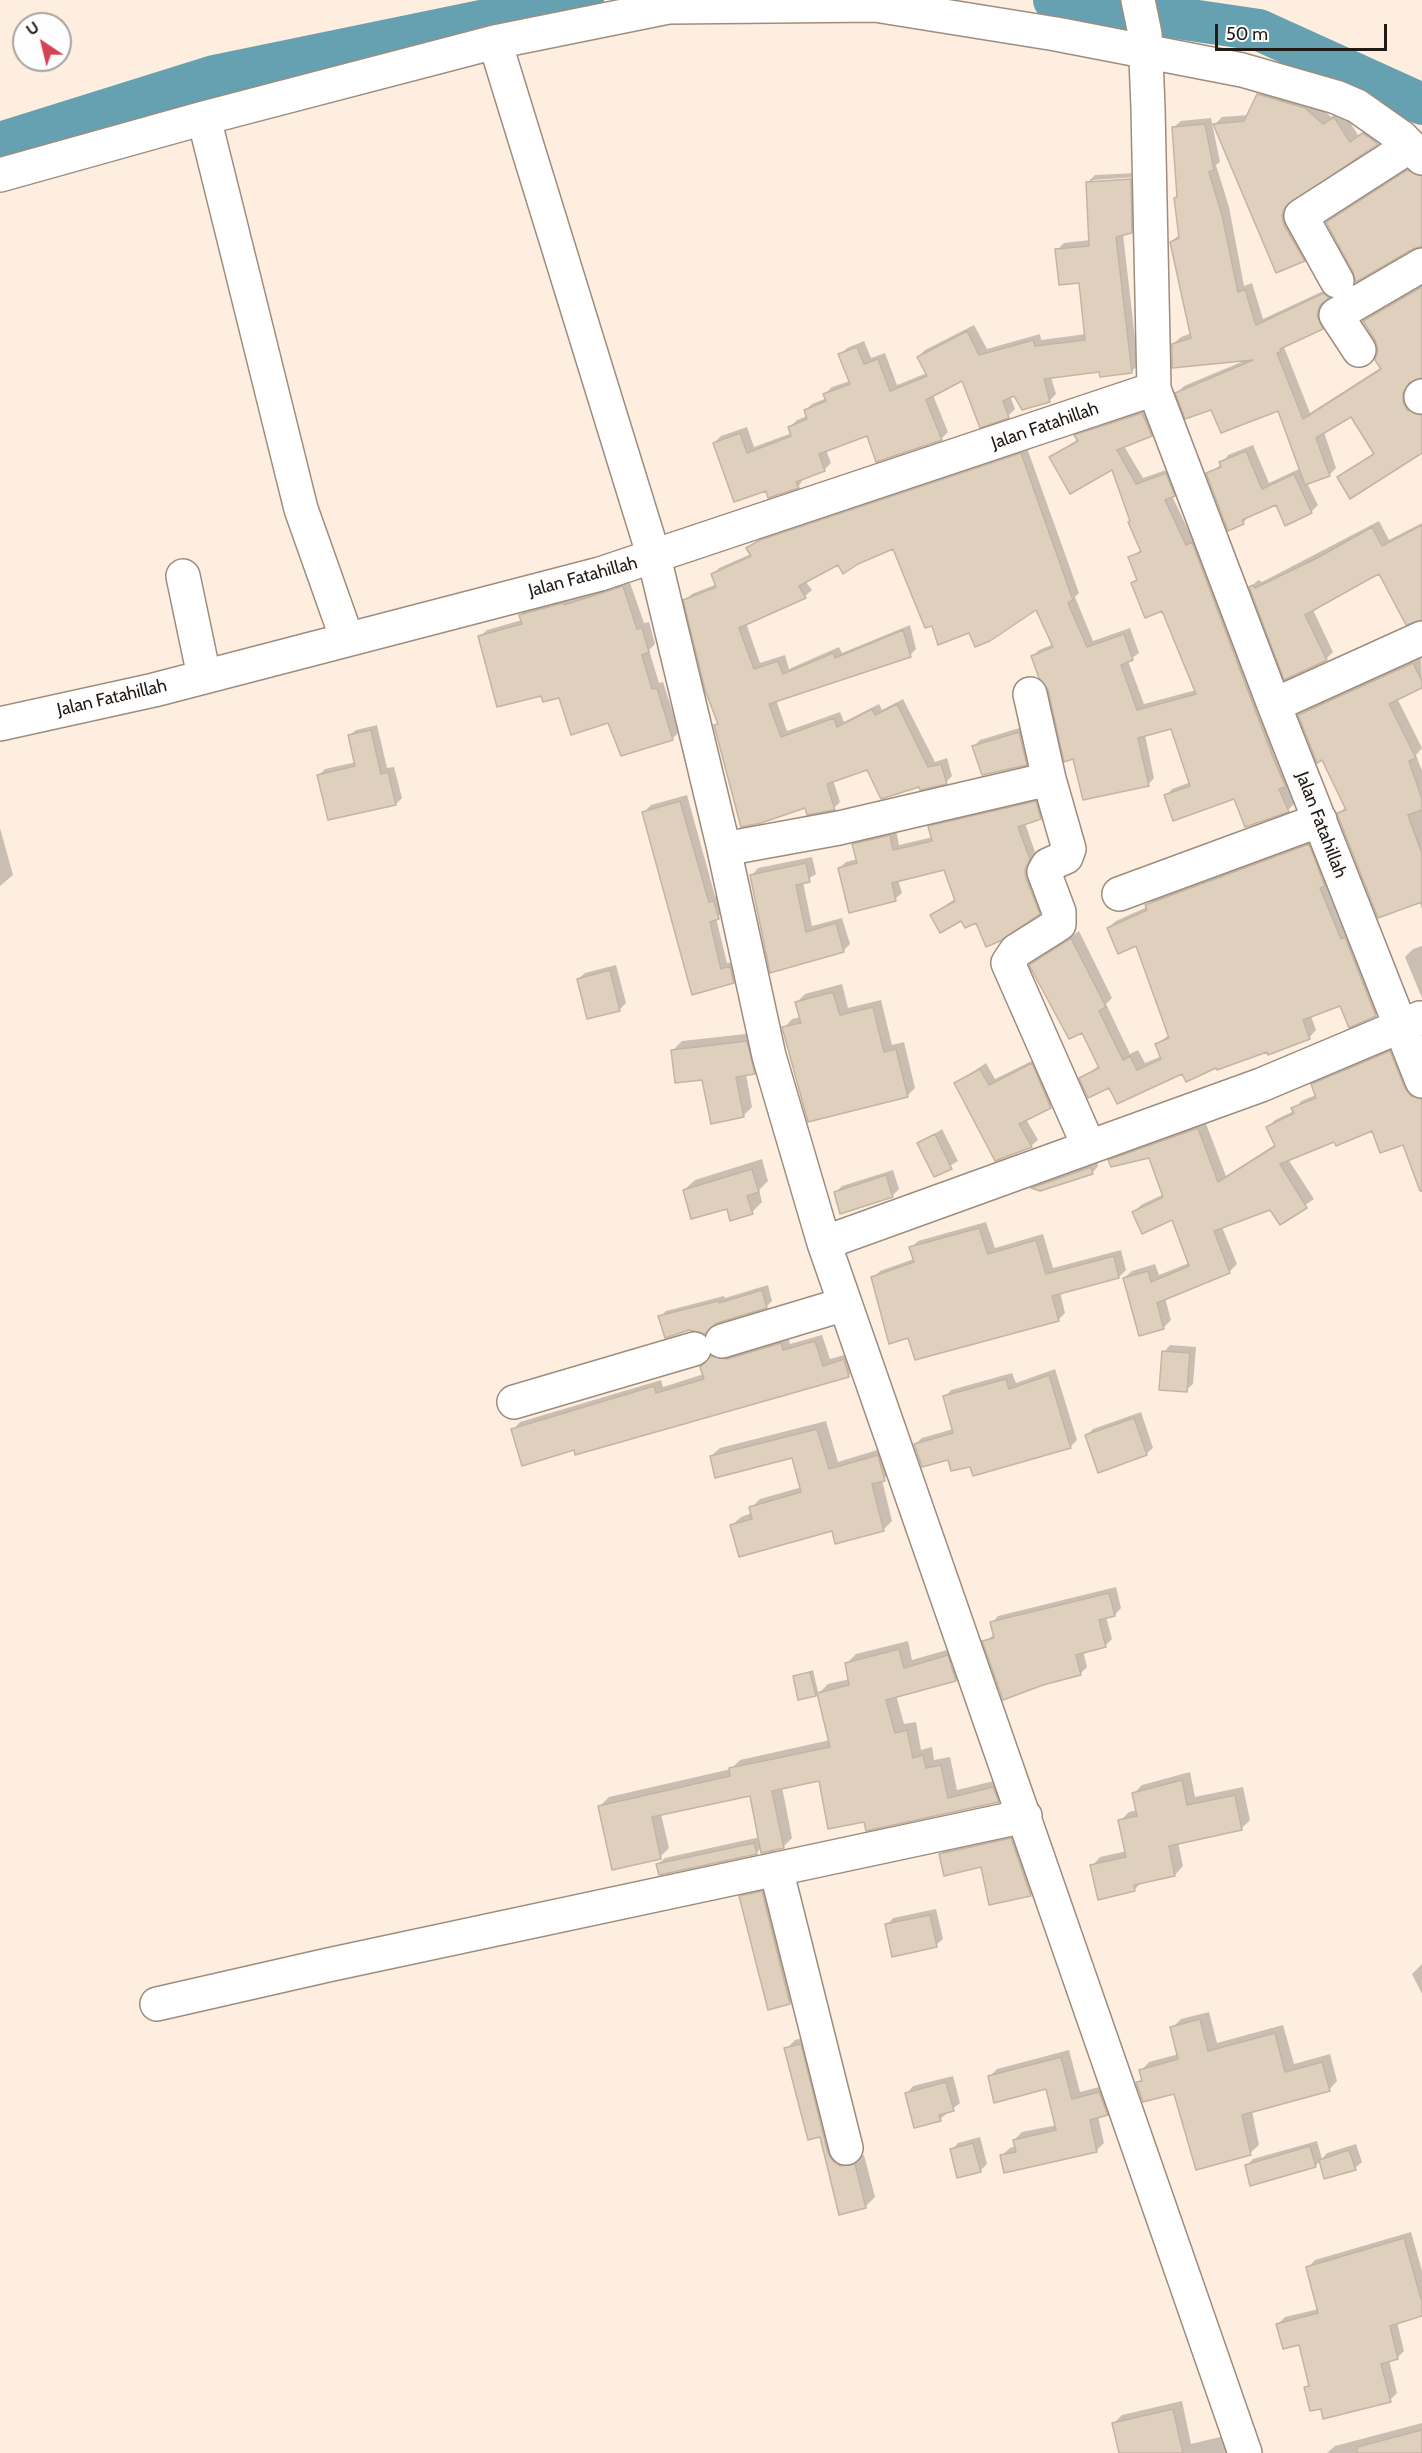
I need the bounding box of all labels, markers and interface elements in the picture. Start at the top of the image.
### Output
north arrow [12,12,72,72]
scale bar [1218,12,1390,50]
text: U [22,17,43,40]
text: 50 m [1226,23,1268,45]
street label: Jalan Fatahillah [989,398,1101,454]
street label: Jalan Fatahillah [526,552,640,602]
street label: Jalan Fatahillah [55,675,169,721]
street label: Jalan Fatahillah [1291,769,1351,881]

